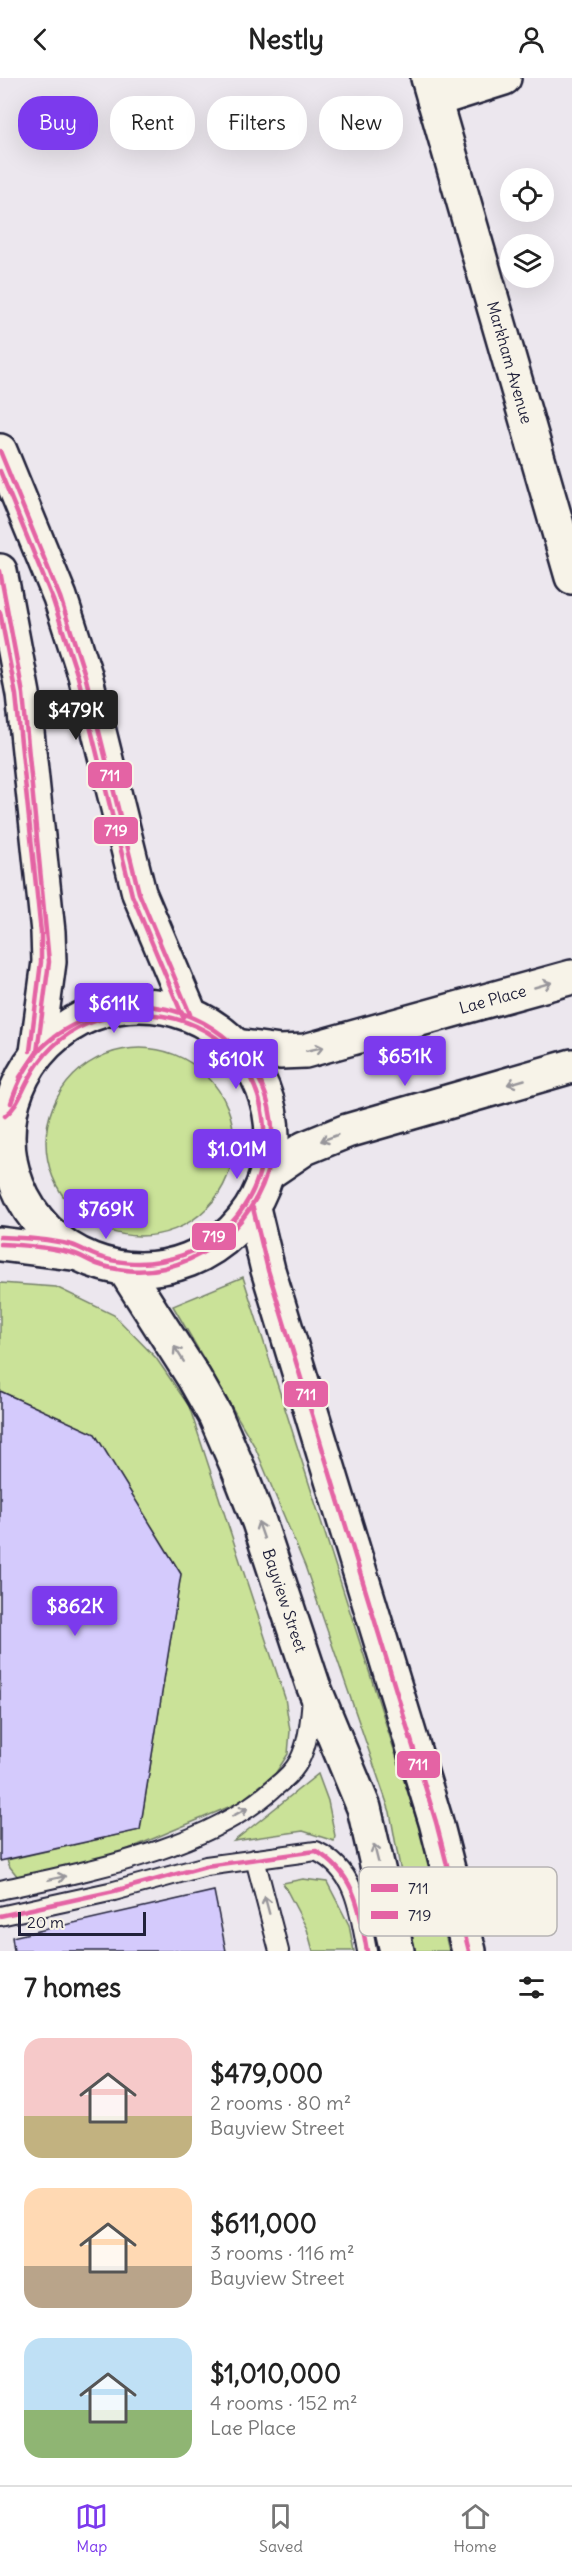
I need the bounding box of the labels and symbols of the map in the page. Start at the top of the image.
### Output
street label: Markham Avenue [483,299,537,426]
pin: $479K [34,690,118,741]
line badge: 711 [87,761,133,789]
text: 711 [100,765,120,785]
line badge: 719 [93,816,139,845]
text: 719 [104,820,128,840]
one-way arrow [533,979,552,990]
street label: Lae Place [457,980,528,1018]
pin: $611K [72,983,156,1034]
pin: $651K [363,1036,447,1087]
pin: $610K [194,1039,278,1090]
one-way arrow [305,1043,324,1054]
one-way arrow [507,1077,526,1088]
pin: $1.01M [188,1129,286,1180]
one-way arrow [320,1133,339,1144]
pin: $769K [64,1189,148,1240]
line badge: 719 [191,1222,237,1251]
text: 719 [202,1226,226,1246]
one-way arrow [173,1345,186,1362]
line badge: 711 [283,1380,329,1408]
text: 711 [296,1384,316,1404]
one-way arrow [255,1521,266,1540]
street label: Bayview Street [259,1546,312,1655]
pin: $862K [33,1586,117,1637]
line badge: 711 [396,1750,441,1779]
text: 711 [408,1754,428,1774]
one-way arrow [231,1806,248,1818]
one-way arrow [370,1844,381,1863]
legend [359,1867,557,1936]
one-way arrow [47,1871,66,1883]
text: 711 [408,1878,429,1898]
one-way arrow [261,1896,273,1915]
text: 719 [408,1905,431,1925]
scale bar [18,1909,146,1936]

